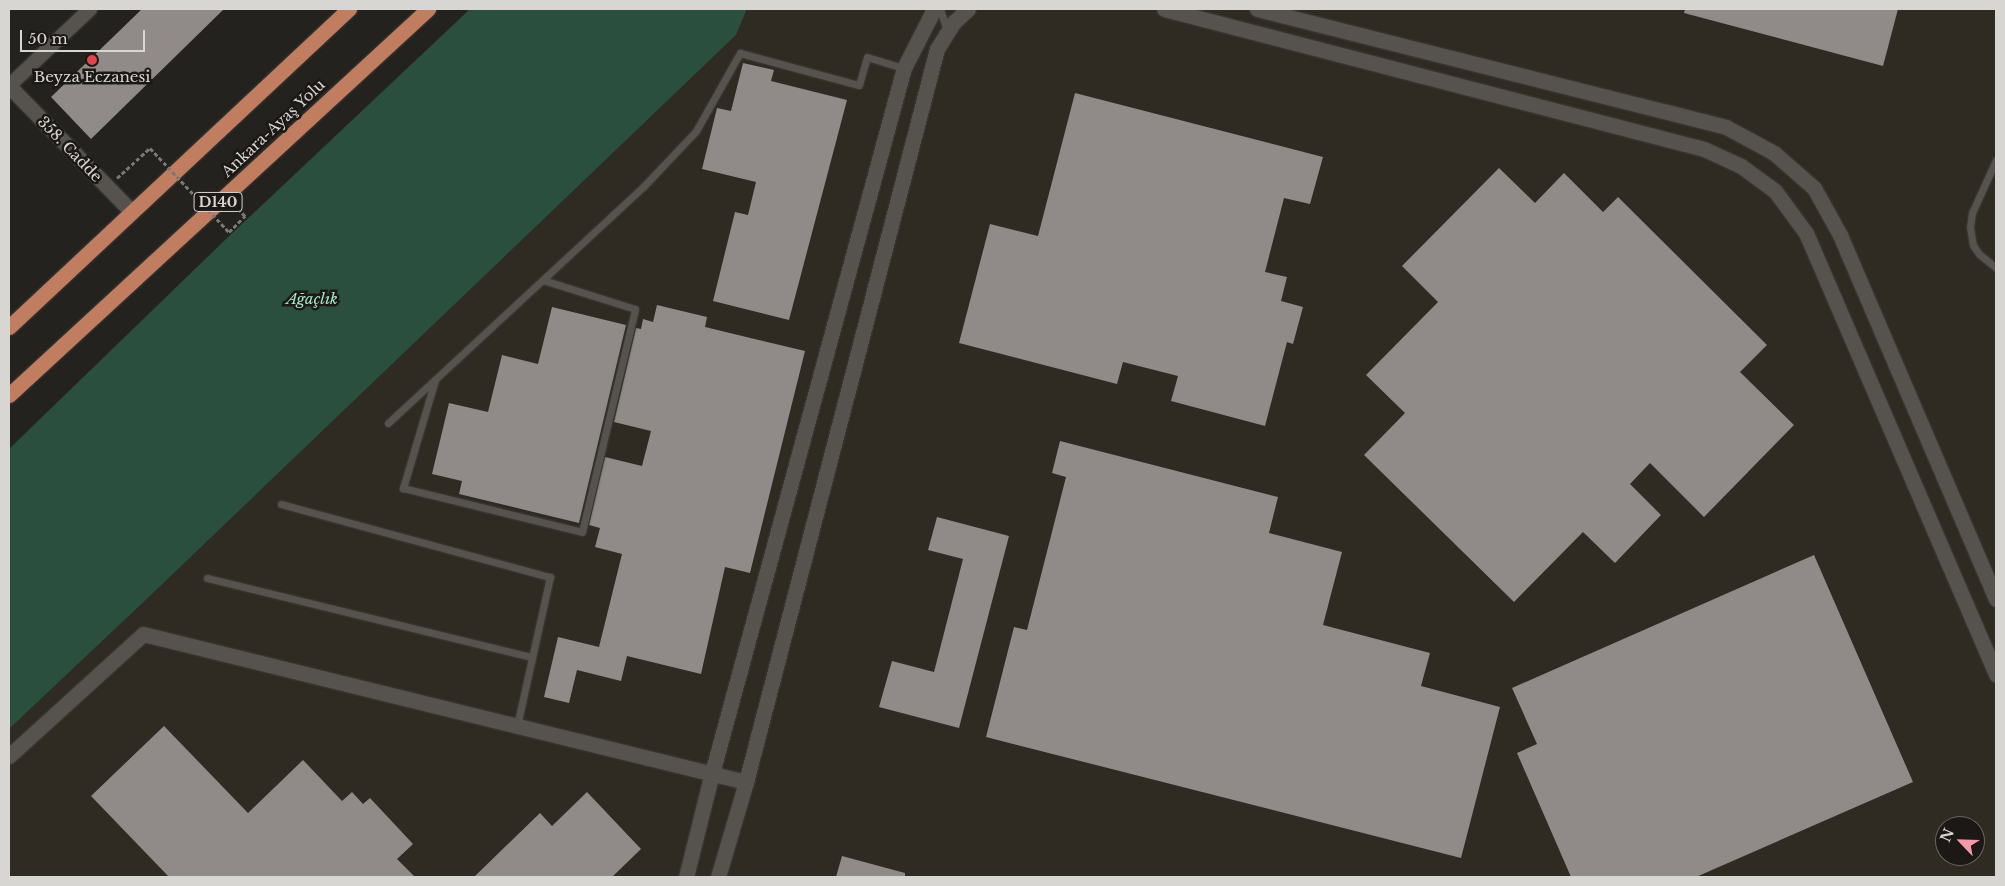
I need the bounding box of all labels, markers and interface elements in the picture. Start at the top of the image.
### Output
scale bar [22,20,148,52]
text: 50 m [28,29,68,48]
marker: Beyza Eczanesi [86,54,98,66]
place label: Beyza Eczanesi [34,68,150,86]
street label: Ankara-Ayaş Yolu [217,75,329,181]
street label: 358. Cadde [34,112,106,186]
road number: D140 [193,190,243,213]
park label: Ağaçlık [286,290,338,308]
north arrow [1935,816,1985,866]
text: N [1936,826,1958,845]

